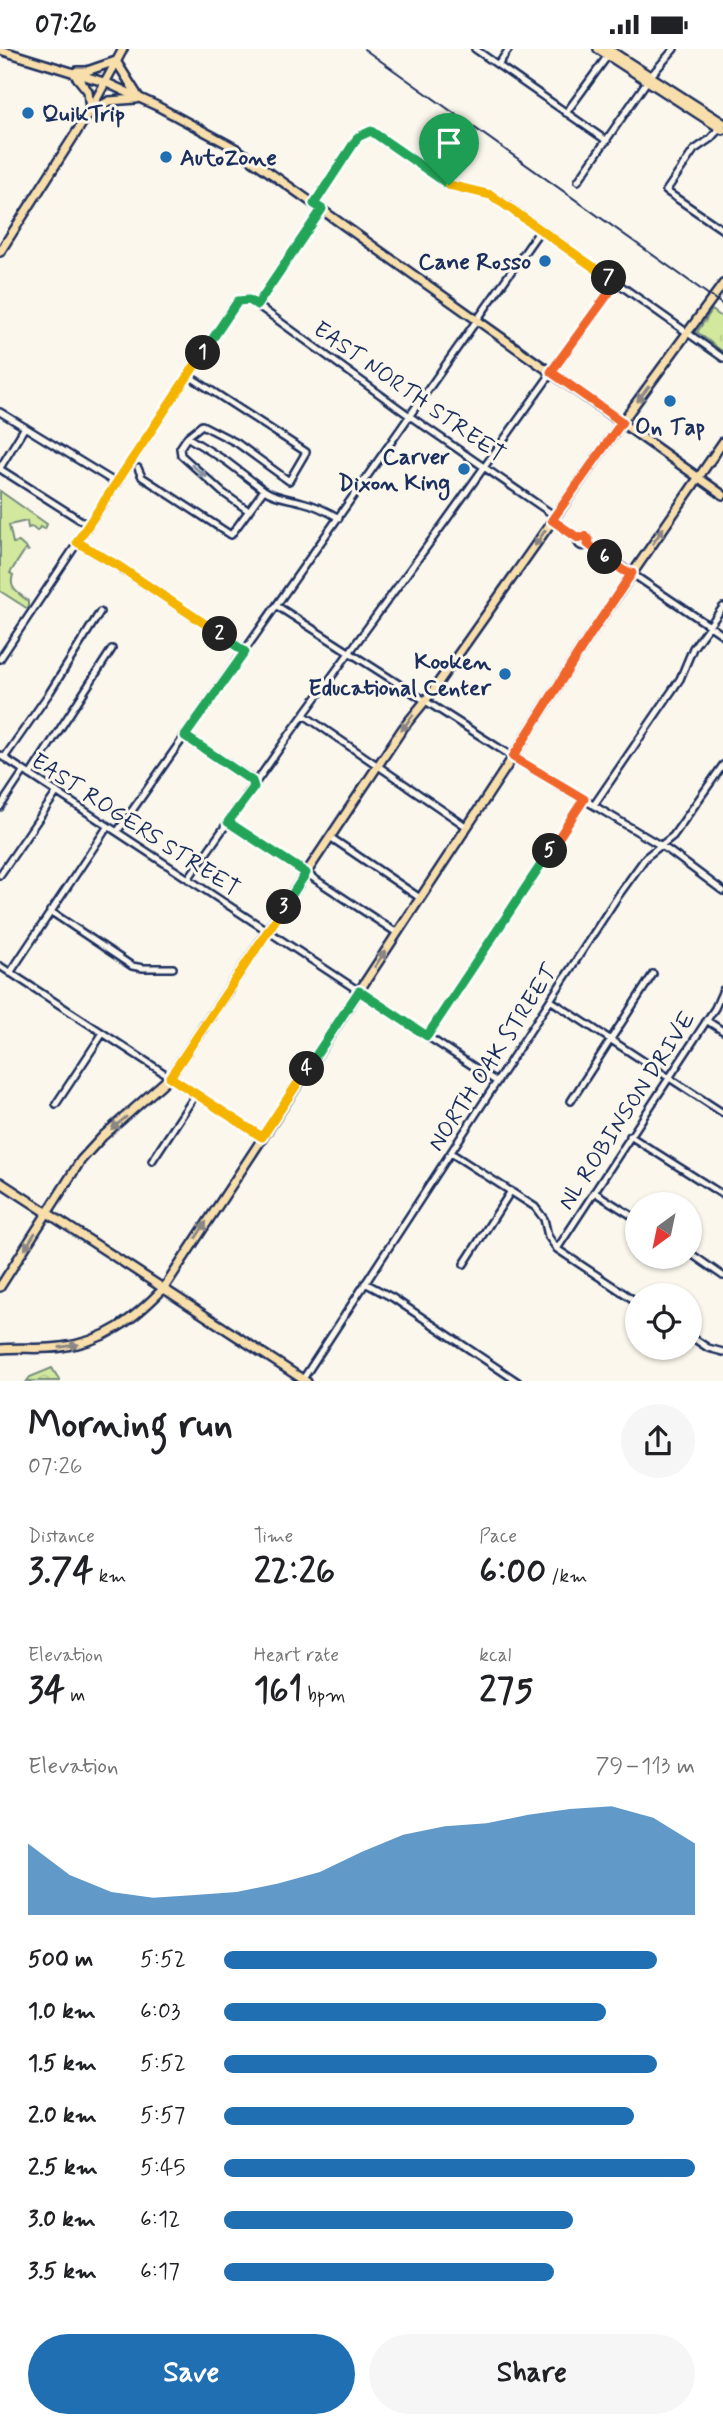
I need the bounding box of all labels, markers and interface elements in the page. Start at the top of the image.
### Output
text: 07:26 [35,8,97,42]
place label: QuikTrip [42,100,125,130]
marker: QuikTrip [20,105,36,121]
pin [419,113,479,185]
icon: arrive [430,124,468,162]
place label: AutoZone [180,144,277,174]
marker: AutoZone [158,149,174,165]
place label: Cane Rosso [418,248,531,278]
marker: Cane Rosso [537,253,553,269]
pin: 7 [592,261,626,295]
text: 7 [603,265,614,290]
street label: EAST NORTH STREET [307,315,511,470]
pin: 1 [186,335,220,371]
text: 1 [198,340,207,365]
one-way arrow [636,384,651,402]
marker: On Tap [662,393,678,409]
place label: On Tap [635,413,705,443]
place label: Carver Dixon King [338,443,450,501]
marker: Carver Dixon King [456,461,472,477]
one-way arrow [191,463,208,478]
one-way arrow [651,527,665,545]
one-way arrow [533,529,547,547]
pin: 6 [588,539,622,575]
text: 6 [600,544,609,569]
pin: 2 [202,617,238,651]
text: 2 [215,621,224,646]
place label: Kooken Educational Center [308,648,492,704]
marker: Kooken Educational Center [497,666,513,682]
one-way arrow [401,714,415,732]
street label: EAST ROGERS STREET [25,747,245,904]
pin: 5 [532,833,568,869]
text: 5 [544,838,555,863]
pin: 3 [266,889,302,925]
text: 3 [279,894,288,919]
one-way arrow [373,949,386,968]
street label: NORTH OAK STREET [422,958,566,1157]
street label: NL ROBINSON DRIVE [552,1006,703,1216]
pin: 4 [290,1051,324,1087]
text: 4 [301,1056,312,1081]
one-way arrow [110,1115,128,1130]
north arrow [625,1192,702,1269]
map controls [625,1192,702,1360]
one-way arrow [194,1221,207,1240]
one-way arrow [23,1232,36,1251]
button: locate [625,1283,702,1360]
one-way arrow [58,1340,80,1351]
text: Morning run [28,1401,233,1450]
button: share [621,1404,695,1478]
text: 07:26 [28,1452,83,1482]
text: Distance [28,1524,95,1549]
text: Time [254,1524,293,1549]
text: Pace [479,1524,517,1549]
text: 3.74 [28,1549,94,1595]
text: 22:26 [254,1549,335,1595]
text: 6:00 [479,1549,546,1595]
text: km [94,1564,126,1589]
text: /km [546,1564,587,1589]
text: Elevation [28,1643,103,1668]
text: Heart rate [254,1643,339,1668]
text: kcal [479,1643,511,1668]
text: 34 [28,1668,65,1714]
text: 161 [254,1668,302,1714]
text: 275 [479,1668,534,1714]
text: m [65,1683,85,1708]
text: bpm [302,1683,346,1708]
text: Elevation [28,1752,119,1782]
text: 79–113 m [596,1752,695,1782]
text: 500 m [28,1945,93,1975]
text: 5:52 [140,1945,186,1975]
text: 1.0 km [28,1997,96,2027]
text: 6:03 [140,1997,181,2027]
text: 1.5 km [28,2049,97,2079]
text: 5:52 [140,2049,186,2079]
text: 2.0 km [28,2101,97,2131]
text: 5:57 [140,2101,185,2131]
text: 2.5 km [28,2153,98,2183]
text: 5:45 [140,2153,186,2183]
text: 3.0 km [28,2205,96,2235]
text: 6:12 [140,2205,180,2235]
text: 3.5 km [28,2257,97,2287]
text: 6:17 [140,2257,180,2287]
button: Save [28,2334,355,2414]
button: Share [369,2334,695,2414]

